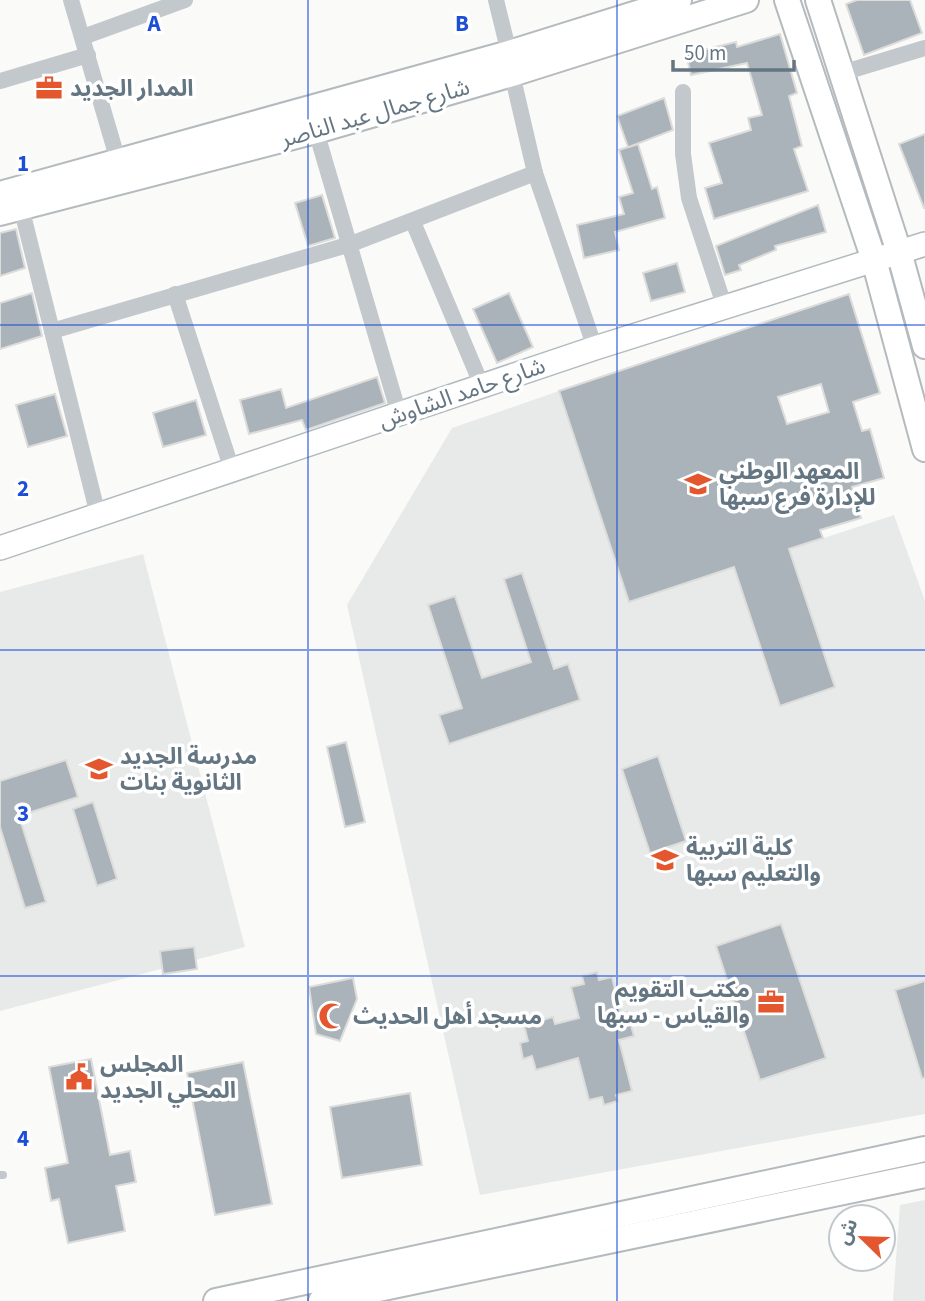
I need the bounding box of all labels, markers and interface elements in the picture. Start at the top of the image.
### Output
text: A [146,7,161,40]
text: B [455,7,469,40]
scale bar [673,28,794,72]
text: 50 m [684,38,726,68]
street label: شارع جمال عبد الناصر [275,70,474,156]
place label: المدار الجديد [70,72,194,105]
office icon: المدار الجديد [34,73,64,103]
text: 1 [17,147,29,180]
street label: شارع حامد الشاوش [374,349,550,437]
place label: المعهد الوطني للإدارة فرع سبها [719,455,876,514]
school or university icon: المعهد الوطني للإدارة فرع سبها [683,469,713,499]
text: 2 [17,472,29,505]
place label: مدرسة الجديد الثانوية بنات [120,740,257,799]
school or university icon: مدرسة الجديد الثانوية بنات [84,754,114,784]
text: 3 [17,797,29,830]
place label: كلية التربية والتعليم سبها [686,831,821,890]
school or university icon: كلية التربية والتعليم سبها [650,845,680,875]
place label: مكتب التقويم والقياس - سبها [597,973,750,1032]
office icon: مكتب التقويم والقياس - سبها [756,987,786,1017]
place label: مسجد أهل الحديث [353,1000,542,1033]
mosque icon: مسجد أهل الحديث [317,1001,347,1031]
place label: المجلس المحلي الجديد [100,1048,236,1108]
public building icon: المجلس المحلي الجديد [64,1062,94,1092]
text: 4 [17,1122,29,1155]
north arrow [827,1203,897,1273]
text: ش [830,1215,865,1249]

